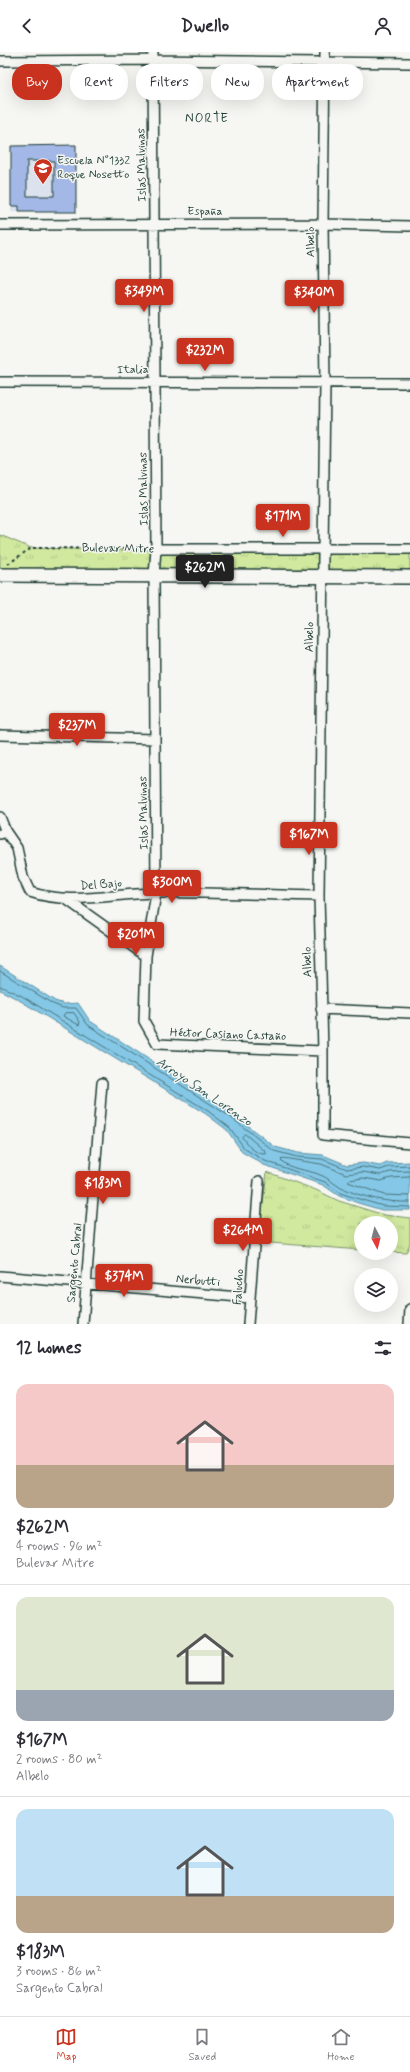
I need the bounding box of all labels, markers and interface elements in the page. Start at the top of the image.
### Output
text: Dwello [181,14,229,38]
icon: back [16,15,38,37]
icon: person [372,15,394,37]
chip: Buy [12,64,62,100]
chip: Rent [70,64,128,100]
chip: Filters [136,64,203,100]
chip: New [211,64,264,100]
chip: Apartment [272,64,363,100]
district label: NORTE [185,110,229,127]
street label: Islas Malvinas [133,128,151,202]
place label: Escuela N°1332 Roque Nosetto [57,153,130,183]
school or university icon: Escuela N°1332 Roque Nosetto [32,157,54,185]
street label: España [187,204,223,220]
street label: Albelo [303,227,319,257]
pin: $349M [116,279,172,313]
pin: $340M [286,280,342,314]
text: $349M [124,283,164,300]
text: $340M [294,284,334,301]
pin: $232M [177,338,233,372]
text: $232M [186,342,224,359]
street label: Italia [117,362,149,378]
street label: Islas Malvinas [135,452,153,526]
pin: $171M [255,504,311,538]
text: $171M [265,508,301,525]
street label: Bulevar Mitre [82,540,154,558]
pin: $262M [177,555,233,589]
text: $262M [185,559,225,576]
street label: Albelo [302,622,318,652]
pin: $237M [49,713,105,747]
text: $237M [58,717,96,734]
street label: Islas Malvinas [135,776,153,850]
pin: $167M [281,822,337,856]
text: $167M [289,826,329,843]
pin: $300M [144,870,200,904]
text: $300M [152,874,192,891]
street label: Del Bajo [80,876,123,894]
pin: $201M [108,922,164,956]
text: $201M [117,926,155,943]
street label: Albelo [300,947,316,977]
street label: Héctor Casiano Castaño [169,1025,287,1045]
water label: Arroyo San Lorenzo [153,1054,256,1131]
pin: $183M [75,1171,131,1205]
text: $183M [84,1175,122,1192]
north arrow [354,1216,398,1260]
map controls [354,1216,398,1312]
pin: $264M [215,1218,271,1252]
text: $264M [223,1222,263,1239]
street label: Sargento Cabral [64,1223,86,1303]
pin: $374M [96,1264,152,1298]
text: $374M [104,1268,144,1285]
street label: Falucho [230,1268,248,1306]
button: layers [354,1268,398,1312]
street label: Nerbutti [175,1271,221,1291]
text: 12 homes [16,1337,82,1359]
icon: filters [372,1337,394,1359]
icon: home [169,1410,241,1482]
text: $262M [16,1516,69,1538]
text: 4 rooms · 96 m² [16,1538,102,1555]
text: Bulevar Mitre [16,1555,94,1572]
icon: home [169,1623,241,1695]
text: $167M [16,1729,67,1751]
text: 2 rooms · 80 m² [16,1751,102,1768]
text: Albelo [16,1768,49,1785]
icon: home [169,1835,241,1907]
text: $183M [16,1941,65,1963]
text: 3 rooms · 86 m² [16,1963,102,1980]
text: Sargento Cabral [16,1980,102,1997]
tab: Map [55,2026,77,2064]
tab: Saved [188,2026,216,2064]
tab: Home [327,2026,355,2064]

